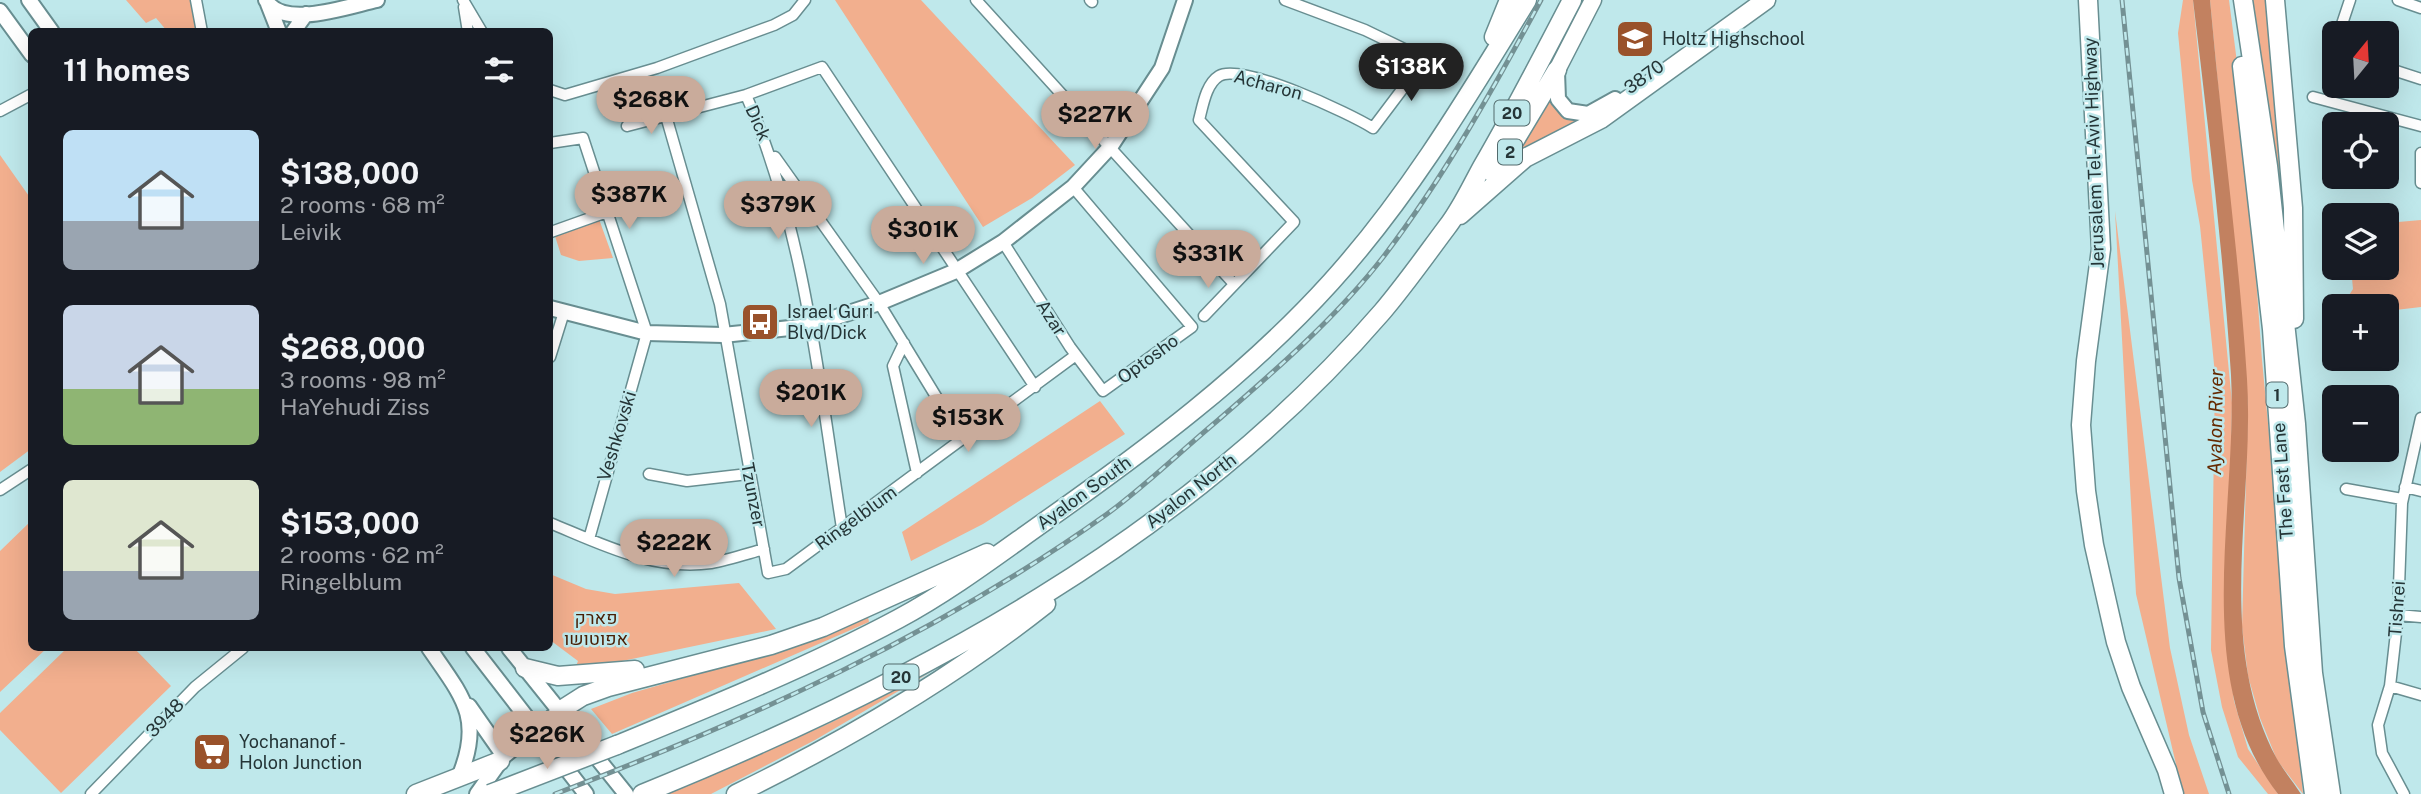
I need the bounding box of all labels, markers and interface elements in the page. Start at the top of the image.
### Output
school or university icon: Holtz Highschool [1614,18,1656,60]
north arrow [2322,21,2399,98]
map controls [2322,21,2399,462]
place label: Holtz Highschool [1662,28,1805,49]
street label: Jerusalem Tel-Aviv Highway [2079,37,2108,269]
pin: $138K [1362,43,1460,103]
icon: filters [480,51,518,89]
text: 11 homes [63,52,190,88]
text: $138K [1375,52,1447,79]
street label: 3870 [1620,55,1668,98]
street label: Acharon [1232,65,1305,104]
pin: $268K [602,76,700,136]
text: $268K [612,85,690,112]
pin: $227K [1046,92,1144,151]
text: $227K [1057,100,1133,127]
road number: 20 [1494,100,1530,125]
street label: Dick [741,102,776,144]
button: locate [2322,112,2399,189]
road number: 2 [1498,140,1522,164]
text: $138,000 [280,155,419,191]
icon: home [119,158,203,242]
pin: $387K [580,172,678,231]
text: $387K [591,180,667,207]
pin: $379K [729,182,827,241]
text: $379K [740,190,816,217]
text: 2 rooms · 68 m² [280,191,445,218]
button: layers [2322,203,2399,280]
pin: $301K [874,206,972,266]
text: $301K [887,215,959,242]
text: Leivik [280,218,342,245]
pin: $331K [1159,230,1257,290]
text: $331K [1172,239,1244,266]
button: + [2322,294,2399,371]
street label: Azar [1032,296,1071,340]
bus stop icon: Israel Guri Blvd/Dick [739,301,781,343]
place label: Israel Guri Blvd/Dick [787,301,873,343]
text: $268,000 [280,330,425,366]
street label: Optosho [1113,330,1182,388]
icon: home [119,333,203,417]
text: 3 rooms · 98 m² [280,366,446,393]
water label: Ayalon River [2203,368,2227,475]
pin: $201K [762,370,860,429]
text: $201K [775,378,847,405]
road number: 1 [2266,382,2288,408]
button: − [2322,385,2399,462]
street label: Veshkovski [593,388,640,483]
text: HaYehudi Ziss [280,393,430,420]
pin: $153K [919,394,1017,454]
text: $153K [932,403,1004,430]
street label: The Fast Lane [2268,422,2297,540]
street label: Ayalon North [1141,449,1240,532]
street label: Ayalon South [1033,451,1135,534]
street label: Tzunzer [737,461,770,529]
street label: Ringelblum [811,481,901,554]
text: $153,000 [280,505,420,541]
icon: home [119,508,203,592]
pin: $222K [625,520,723,579]
text: $222K [636,528,712,555]
text: 2 rooms · 62 m² [280,541,444,568]
text: Ringelblum [280,568,402,595]
street label: Tishrei [2384,580,2409,638]
park label: פארק אפוטושו [564,607,628,649]
road number: 20 [884,664,918,690]
street label: 3948 [141,694,188,741]
pin: $226K [498,712,596,771]
text: $226K [509,720,585,747]
supermarket icon: Yochananof - Holon Junction [191,731,233,773]
place label: Yochananof - Holon Junction [239,731,362,773]

